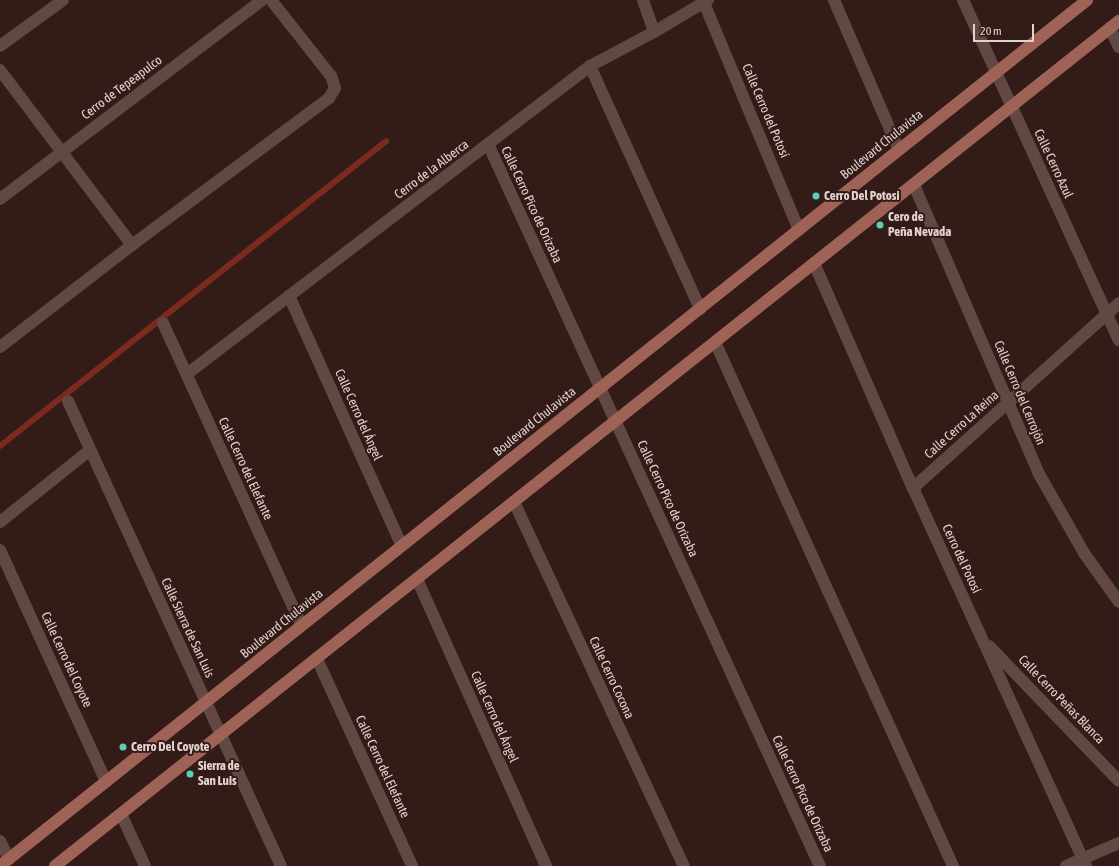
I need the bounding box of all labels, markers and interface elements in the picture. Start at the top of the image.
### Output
scale bar [975,16,1036,42]
text: 20 m [980,24,1002,38]
street label: Cerro de Tepeapulco [79,53,165,123]
street label: Calle Cerro del Potosí [738,62,792,160]
street label: Boulevard Chulavista [838,107,926,183]
street label: Calle Cerro Azul [1030,127,1076,201]
street label: Cerro de la Alberca [392,137,472,203]
street label: Calle Cerro Pico de Orizaba [497,144,565,266]
place label: Cerro Del Potosi [824,188,899,204]
marker: Cerro Del Potosi [811,191,821,201]
place label: Cero de Peña Nevada [888,210,951,241]
marker: Cero de Peña Nevada [875,220,885,230]
street label: Calle Cerro del Cerrojón [990,338,1048,448]
street label: Calle Cerro del Ángel [331,367,385,463]
street label: Boulevard Chulavista [491,384,579,460]
street label: Calle Cerro La Reina [922,388,1002,462]
street label: Calle Cerro del Elefante [214,415,276,523]
street label: Calle Cerro Pico de Orizaba [633,438,701,560]
street label: Cerro del Potosí [938,522,984,596]
street label: Calle Sierra de San Luis [157,576,217,680]
street label: Boulevard Chulavista [238,586,326,662]
street label: Calle Cerro del Coyote [37,610,95,710]
street label: Calle Cerro Cocona [585,634,637,722]
street label: Calle Cerro Peñas Blanca [1015,652,1107,748]
street label: Calle Cerro del Ángel [467,669,521,765]
street label: Calle Cerro del Elefante [351,713,413,821]
street label: Calle Cerro Pico de Orizaba [768,733,836,855]
place label: Cerro Del Coyote [131,739,209,755]
marker: Cerro Del Coyote [118,742,128,752]
place label: Sierra de San Luis [198,759,240,790]
marker: Sierra de San Luis [185,769,195,779]

